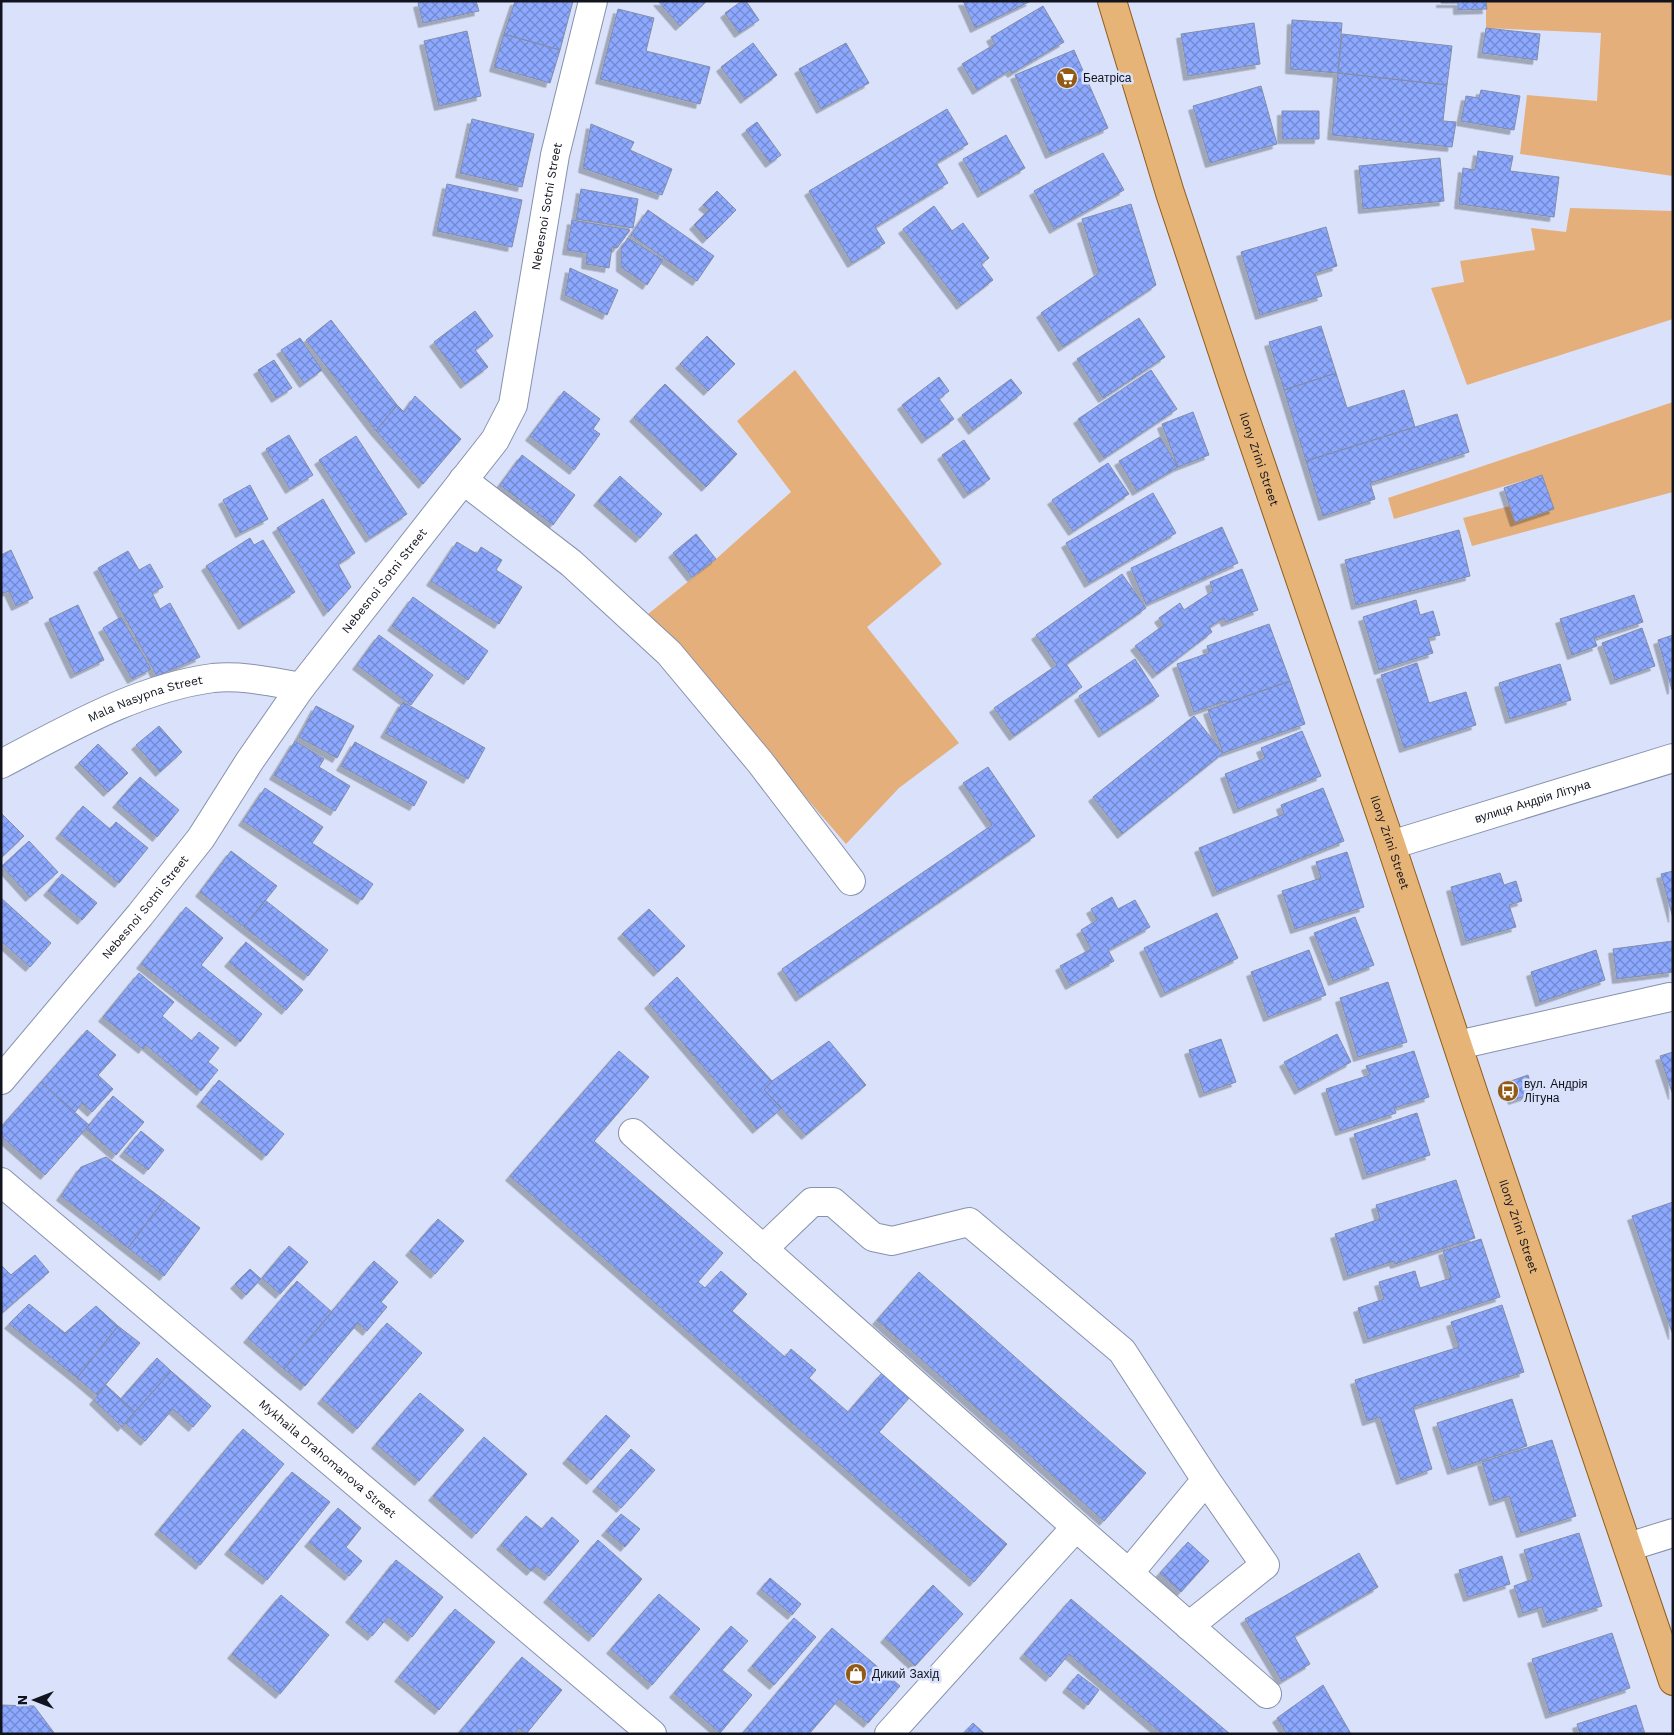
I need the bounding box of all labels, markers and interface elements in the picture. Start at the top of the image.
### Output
supermarket icon: Беатріса [1055,66,1079,90]
place label: Беатріса [1083,71,1132,85]
street label: Nebesnoi Sotni Street [529,141,565,271]
street label: Ilony Zrini Street [1236,410,1281,508]
street label: Nebesnoi Sotni Street [339,526,430,636]
street label: Mala Nasypna Street [86,673,204,725]
street label: вулиця Андрія Літуна [1473,777,1592,826]
street label: Ilony Zrini Street [1368,793,1412,891]
street label: Nebesnoi Sotni Street [99,853,191,962]
place label: вул. Андрія Літуна [1524,1077,1588,1105]
bus stop icon: вул. Андрія Літуна [1496,1079,1520,1103]
street label: Ilony Zrini Street [1496,1178,1541,1275]
street label: Mykhaila Drahomanova Street [256,1397,399,1521]
shop icon: Дикий Захід [844,1662,868,1686]
place label: Дикий Захід [872,1667,939,1681]
north arrow [10,1675,60,1725]
text: N [14,1695,30,1705]

